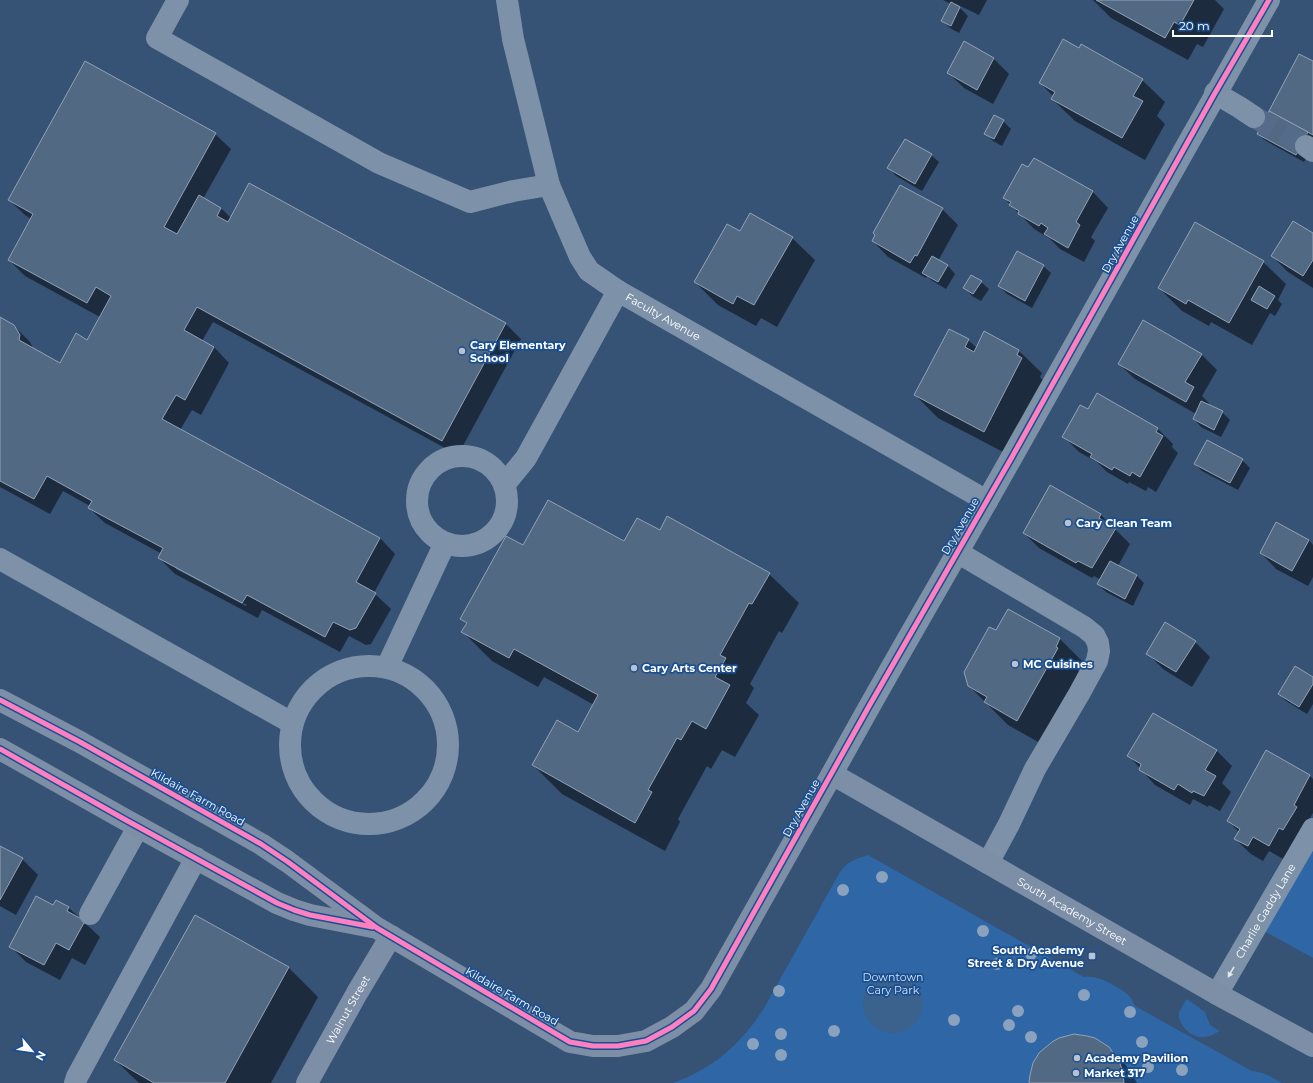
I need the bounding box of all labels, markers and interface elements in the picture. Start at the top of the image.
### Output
scale bar [1173,12,1272,38]
text: 20 m [1179,18,1210,33]
street label: Dry Avenue [1098,212,1142,275]
street label: Faculty Avenue [623,290,703,344]
place label: Cary Elementary School [470,338,566,365]
marker: Cary Elementary School [457,346,467,356]
street label: Dry Avenue [938,495,982,557]
place label: Cary Clean Team [1076,516,1172,530]
marker: Cary Clean Team [1063,518,1073,528]
place label: MC Cuisines [1023,657,1093,671]
marker: MC Cuisines [1010,659,1020,669]
place label: Cary Arts Center [642,661,737,675]
marker: Cary Arts Center [629,663,639,673]
street label: Kildaire Farm Road [149,765,247,829]
street label: Dry Avenue [779,776,823,839]
street label: Charlie Gaddy Lane [1232,861,1299,961]
street label: South Academy Street [1015,874,1130,948]
place label: South Academy Street & Dry Avenue [968,943,1084,970]
marker: South Academy Street & Dry Avenue [1087,951,1097,961]
street label: Kildaire Farm Road [463,964,561,1028]
one-way arrow [1227,966,1234,978]
park label: Downtown Cary Park [862,970,924,997]
street label: Walnut Street [323,972,373,1046]
north arrow [12,1031,52,1071]
text: N [32,1049,49,1063]
place label: Academy Pavilion [1084,1051,1188,1065]
marker: Academy Pavilion [1072,1053,1082,1063]
place label: Market 317 [1084,1066,1146,1080]
marker: Market 317 [1071,1068,1081,1078]

